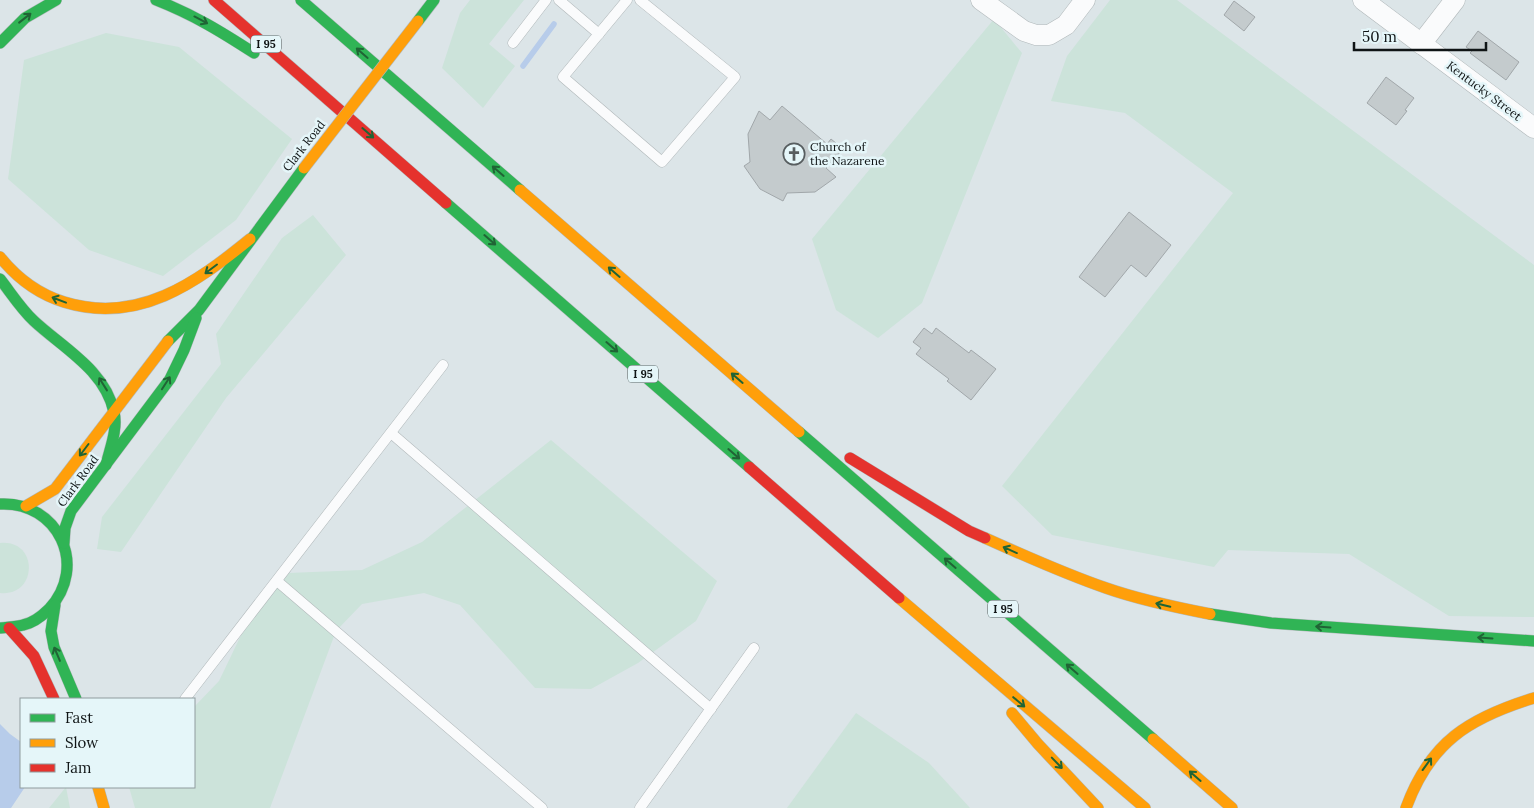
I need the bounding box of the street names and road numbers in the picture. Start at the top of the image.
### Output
road number: I 95 [251,36,281,52]
street label: Kentucky Street [1444,58,1525,124]
street label: Clark Road [279,117,328,174]
road number: I 95 [628,366,658,382]
street label: Clark Road [54,452,101,510]
road number: I 95 [988,600,1018,618]

